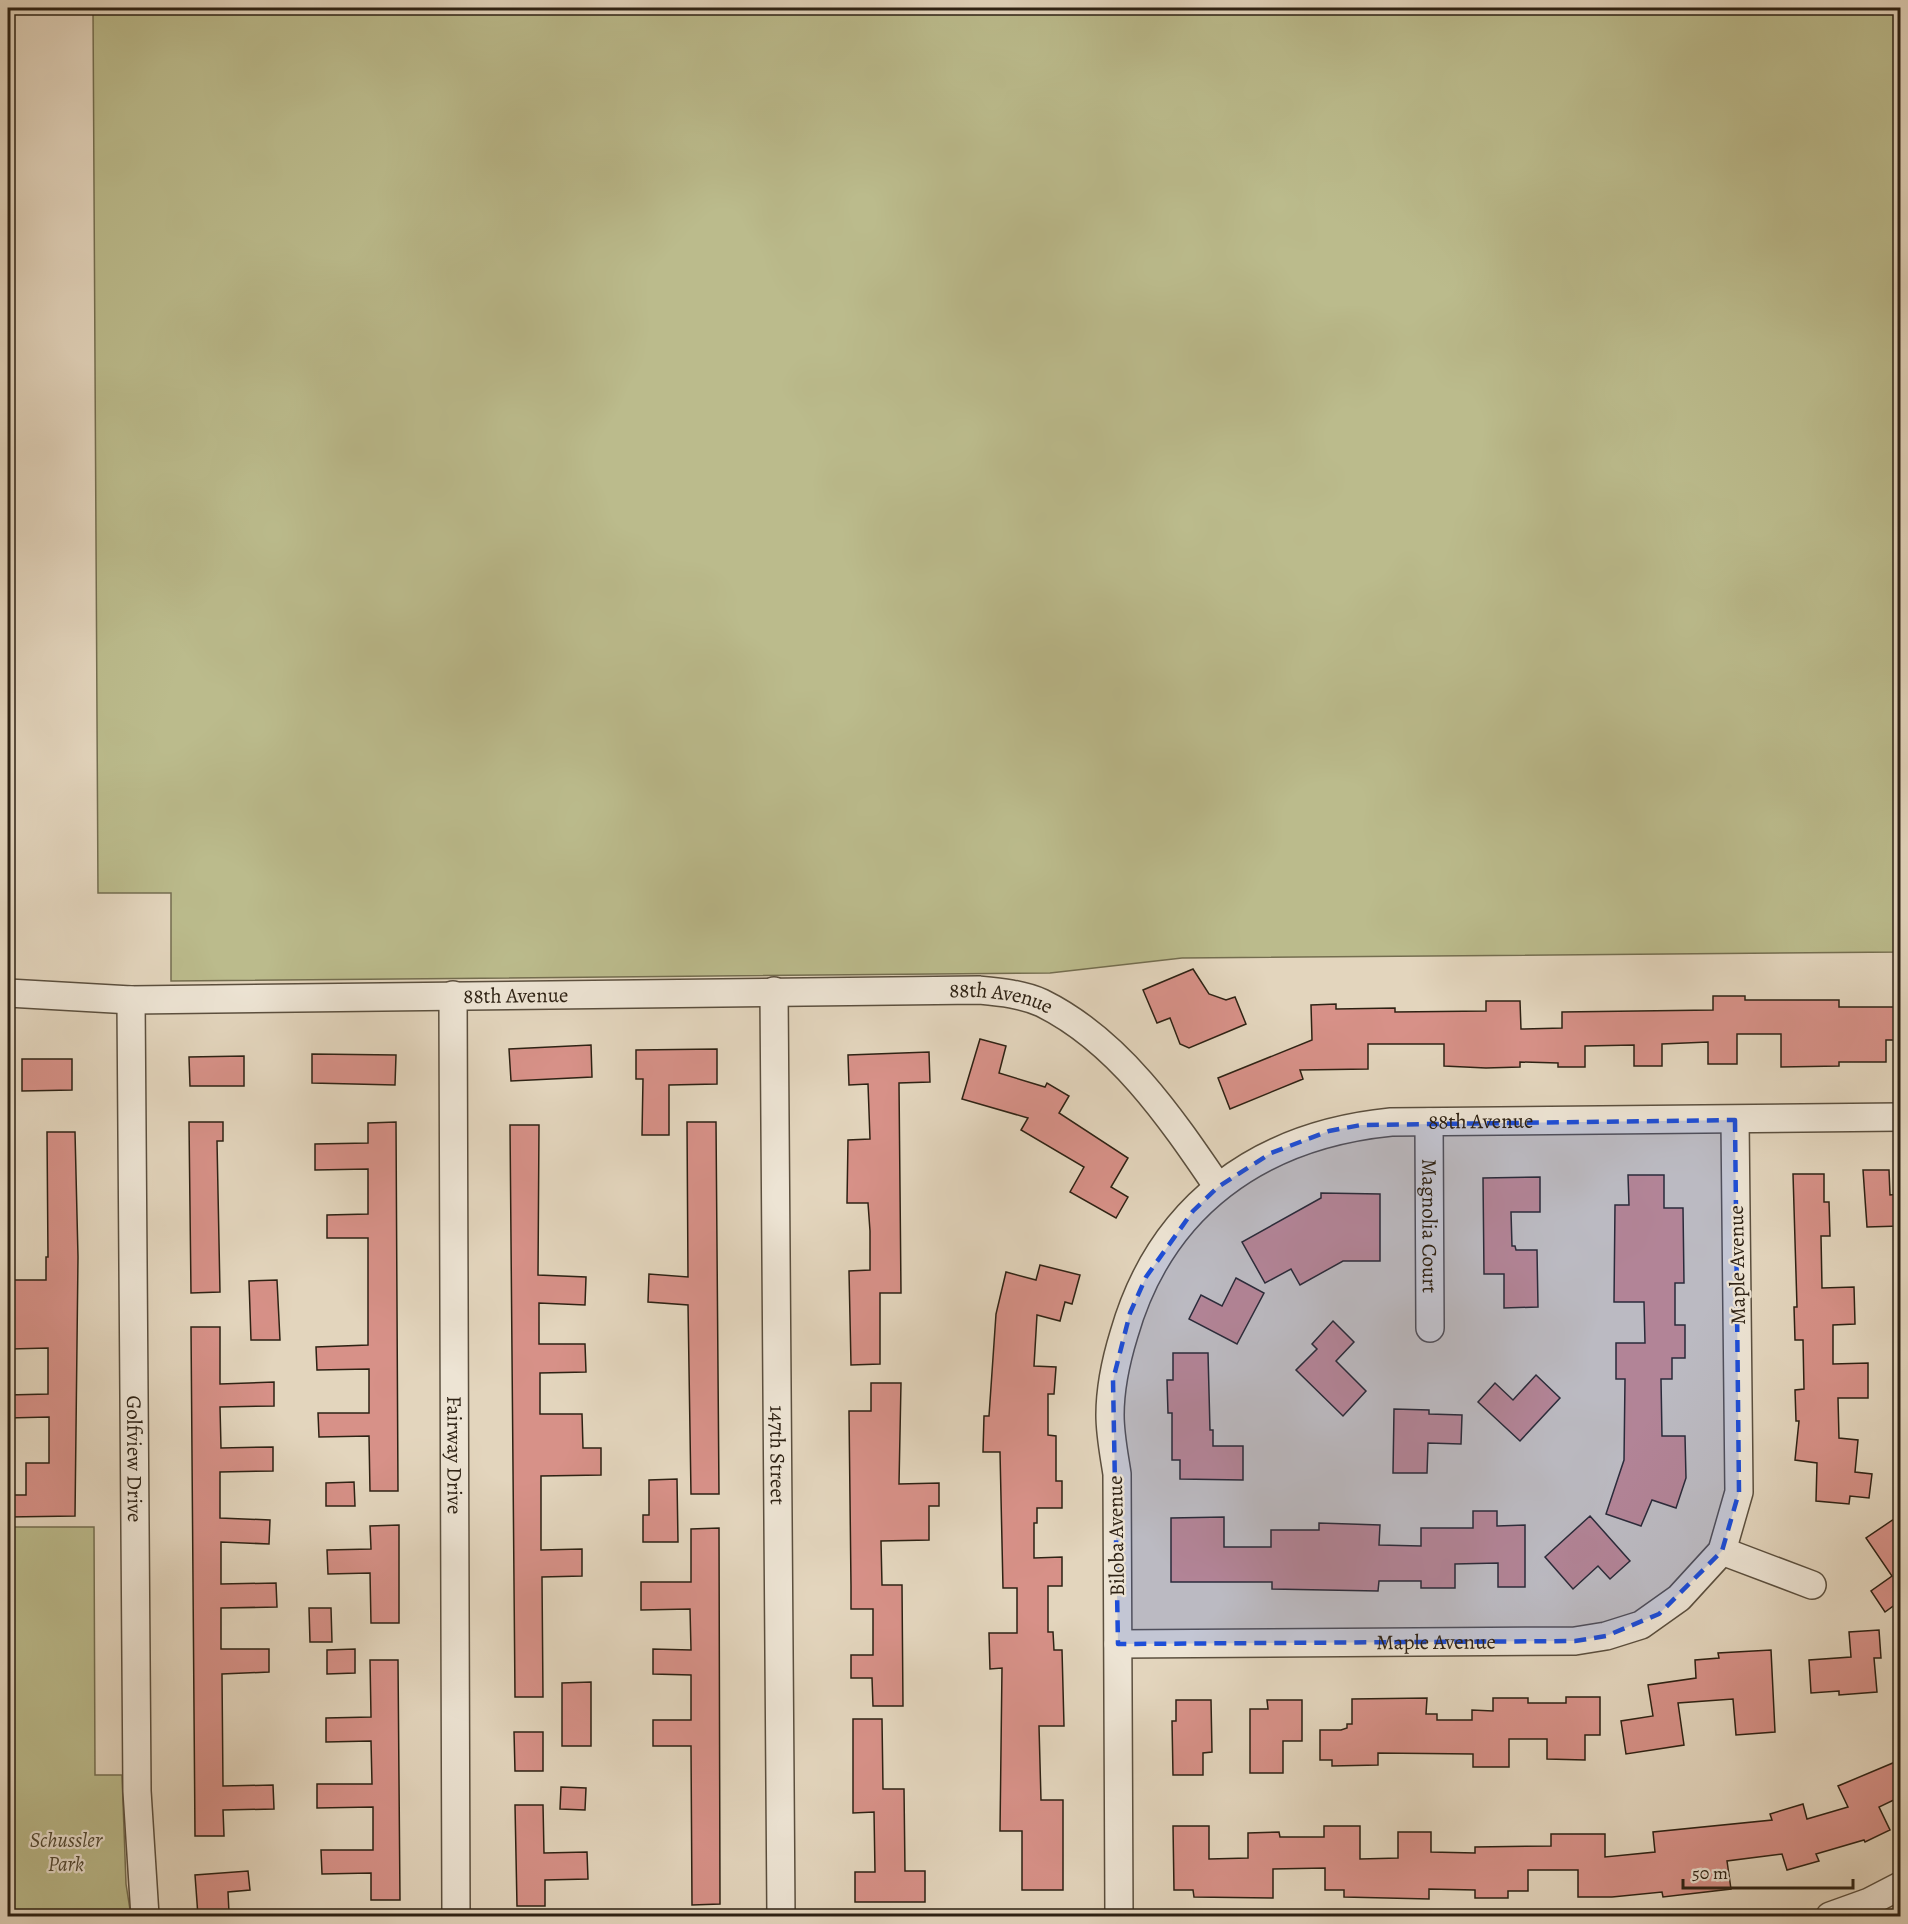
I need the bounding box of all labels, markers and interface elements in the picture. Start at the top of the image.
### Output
street label: 88th Avenue [949,976,1058,1020]
street label: 88th Avenue [463,981,569,1010]
street label: 88th Avenue [1428,1107,1534,1136]
street label: Magnolia Court [1415,1159,1444,1293]
street label: Maple Avenue [1722,1205,1752,1325]
street label: Golfview Drive [120,1395,149,1523]
street label: Fairway Drive [440,1396,469,1514]
street label: 147th Street [763,1405,792,1505]
street label: Biloba Avenue [1101,1475,1131,1597]
street label: Maple Avenue [1376,1628,1496,1656]
park label: Schussler Park [30,1826,103,1878]
scale bar [1683,1852,1852,1890]
text: 50 m [1692,1861,1728,1885]

